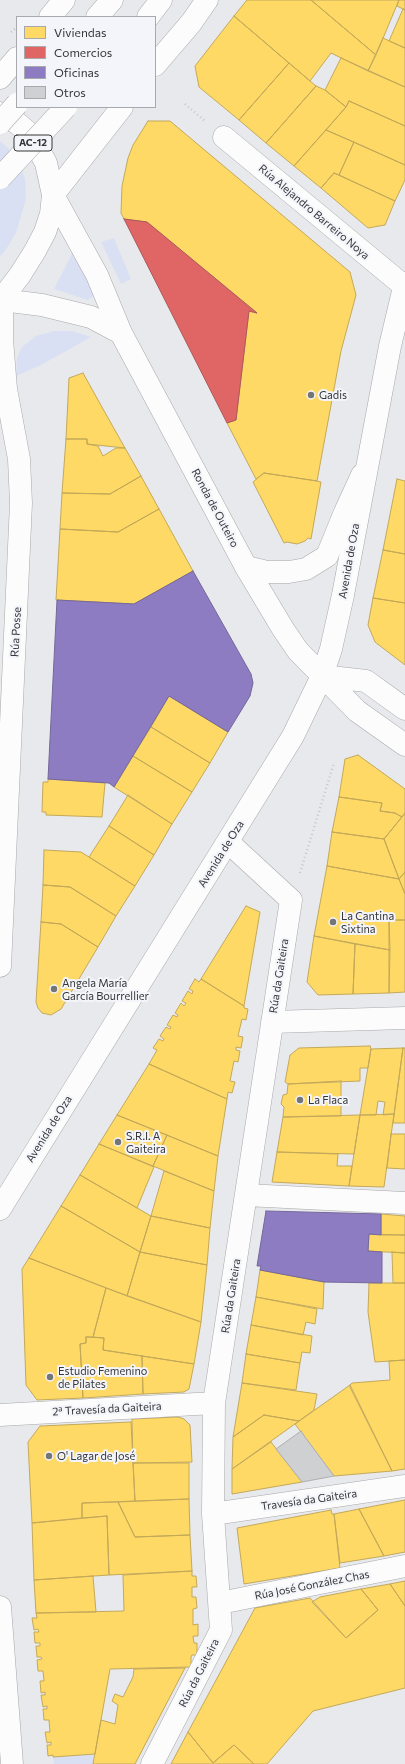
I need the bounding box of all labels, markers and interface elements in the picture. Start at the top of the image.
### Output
legend [16,16,156,108]
text: Viviendas [54,25,106,39]
text: Comercios [54,45,112,59]
text: Oficinas [54,65,99,79]
text: Otros [54,85,86,99]
road number: AC-12 [14,135,52,151]
street label: Rúa Alejandro Barreiro Noya [256,162,372,262]
place label: Gadis [319,388,347,402]
marker: Gadis [306,390,316,400]
street label: Ronda de Outeiro [189,466,241,550]
street label: Avenida de Oza [336,522,362,600]
street label: Rúa Posse [8,607,24,657]
street label: Avenida de Oza [195,818,247,890]
place label: La Cantina Sixtina [341,909,394,935]
marker: La Cantina Sixtina [328,917,338,927]
street label: Rúa da Gaiteira [267,938,291,1014]
place label: Angela María García Bourrellier [62,976,149,1002]
marker: Angela María García Bourrellier [49,984,59,994]
street label: Avenida de Oza [23,1093,75,1165]
place label: La Flaca [308,1093,348,1107]
marker: La Flaca [295,1095,305,1105]
place label: S.R.I. A Gaiteira [126,1129,166,1155]
marker: S.R.I. A Gaiteira [113,1137,123,1147]
street label: Rúa da Gaiteira [219,1258,243,1334]
place label: Estudio Femenino de Pilates [58,1364,147,1390]
marker: Estudio Femenino de Pilates [45,1372,55,1382]
street label: 2ª Travesía da Gaiteira [52,1400,162,1418]
place label: O' Lagar de José [57,1449,135,1463]
marker: O' Lagar de José [44,1451,54,1461]
street label: Travesía da Gaiteira [260,1487,358,1513]
street label: Rúa José González Chas [253,1567,371,1603]
street label: Rúa da Gaiteira [176,1636,222,1710]

